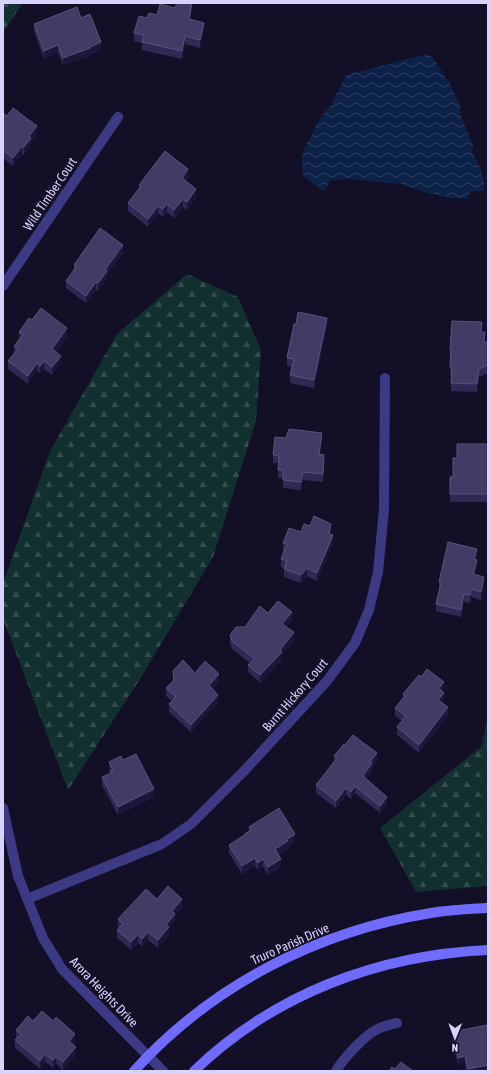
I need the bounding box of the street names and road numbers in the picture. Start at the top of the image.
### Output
street label: Wild Timber Court [20,154,80,233]
street label: Burnt Hickory Court [259,655,331,735]
street label: Truro Parish Drive [249,920,331,968]
street label: Arora Heights Drive [67,954,141,1030]

